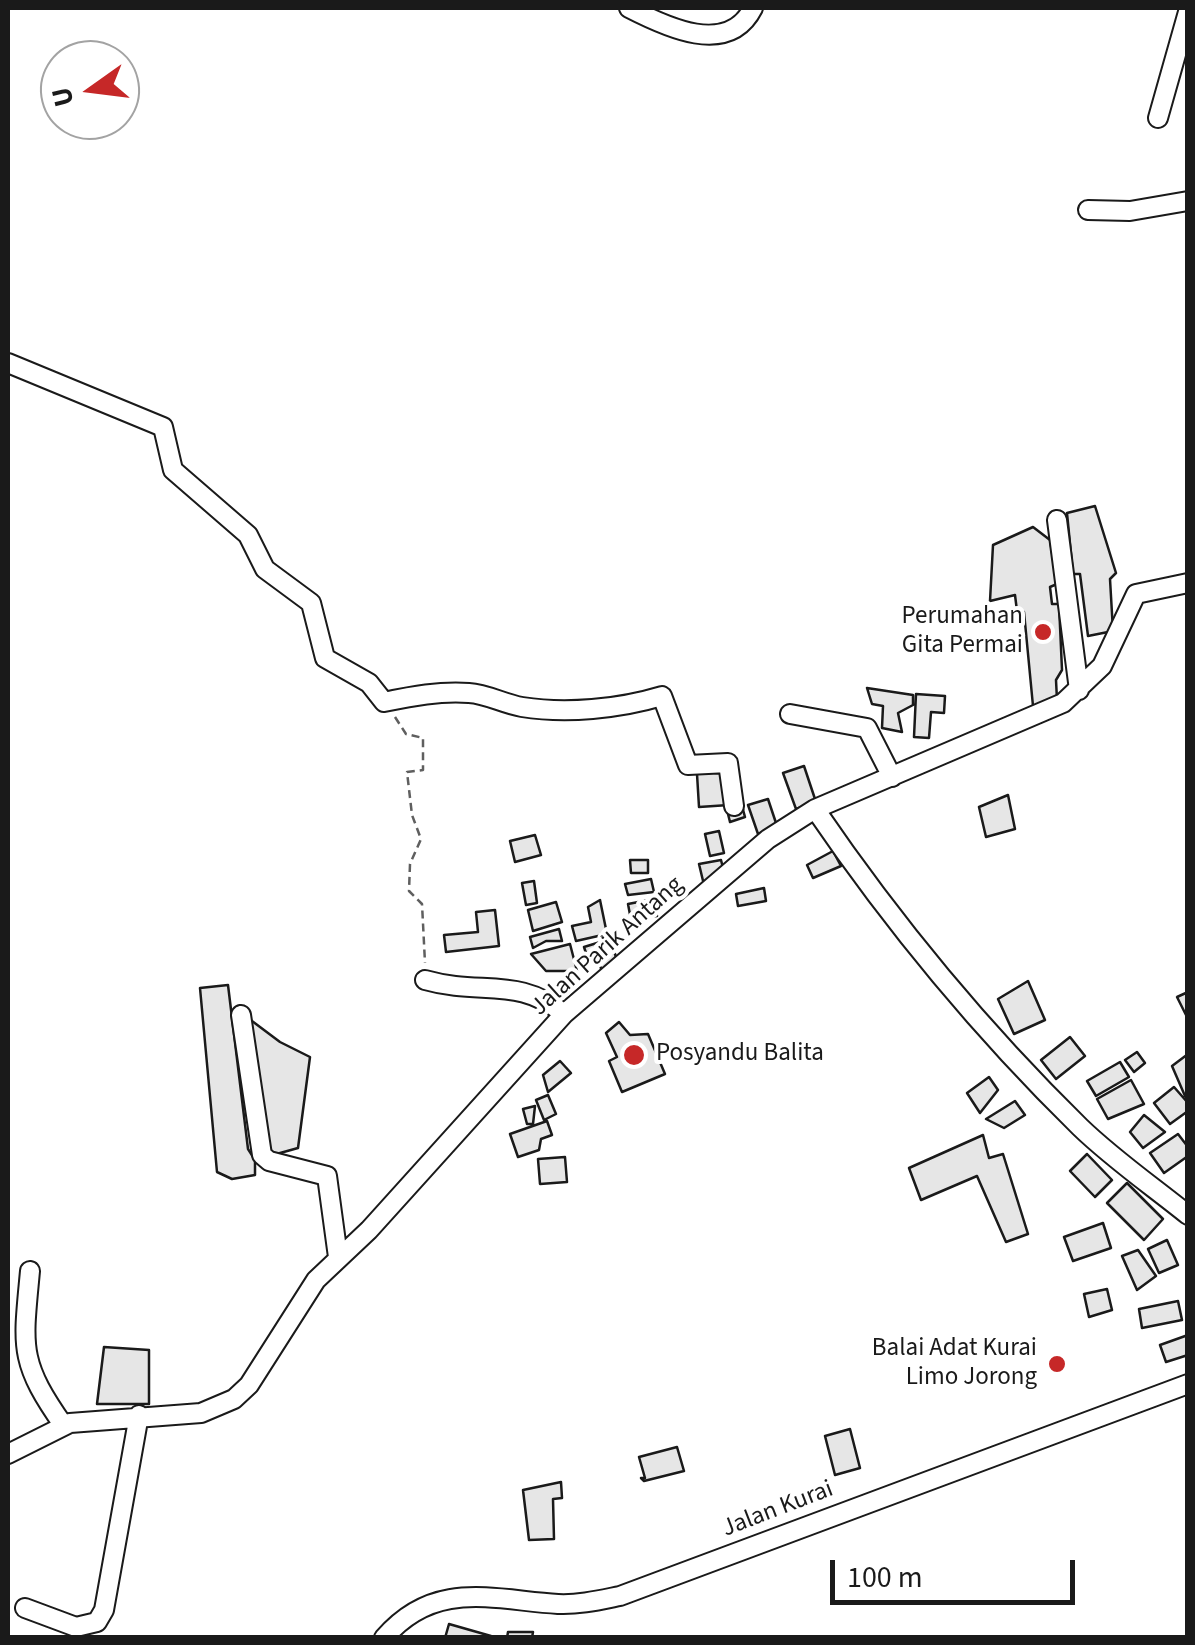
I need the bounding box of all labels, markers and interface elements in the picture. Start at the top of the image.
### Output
north arrow [40,40,140,140]
text: U [41,83,84,111]
place label: Perumahan Gita Permai [902,603,1023,662]
marker: Perumahan Gita Permai [1032,621,1054,643]
street label: Jalan Parik Antang [526,871,690,1023]
place label: Posyandu Balita [656,1040,824,1070]
marker: Posyandu Balita [621,1042,647,1068]
place label: Balai Adat Kurai Limo Jorong [872,1335,1037,1394]
marker: Balai Adat Kurai Limo Jorong [1046,1353,1068,1375]
street label: Jalan Kurai [718,1475,838,1545]
scale bar [835,1540,1080,1602]
text: 100 m [847,1556,923,1599]

